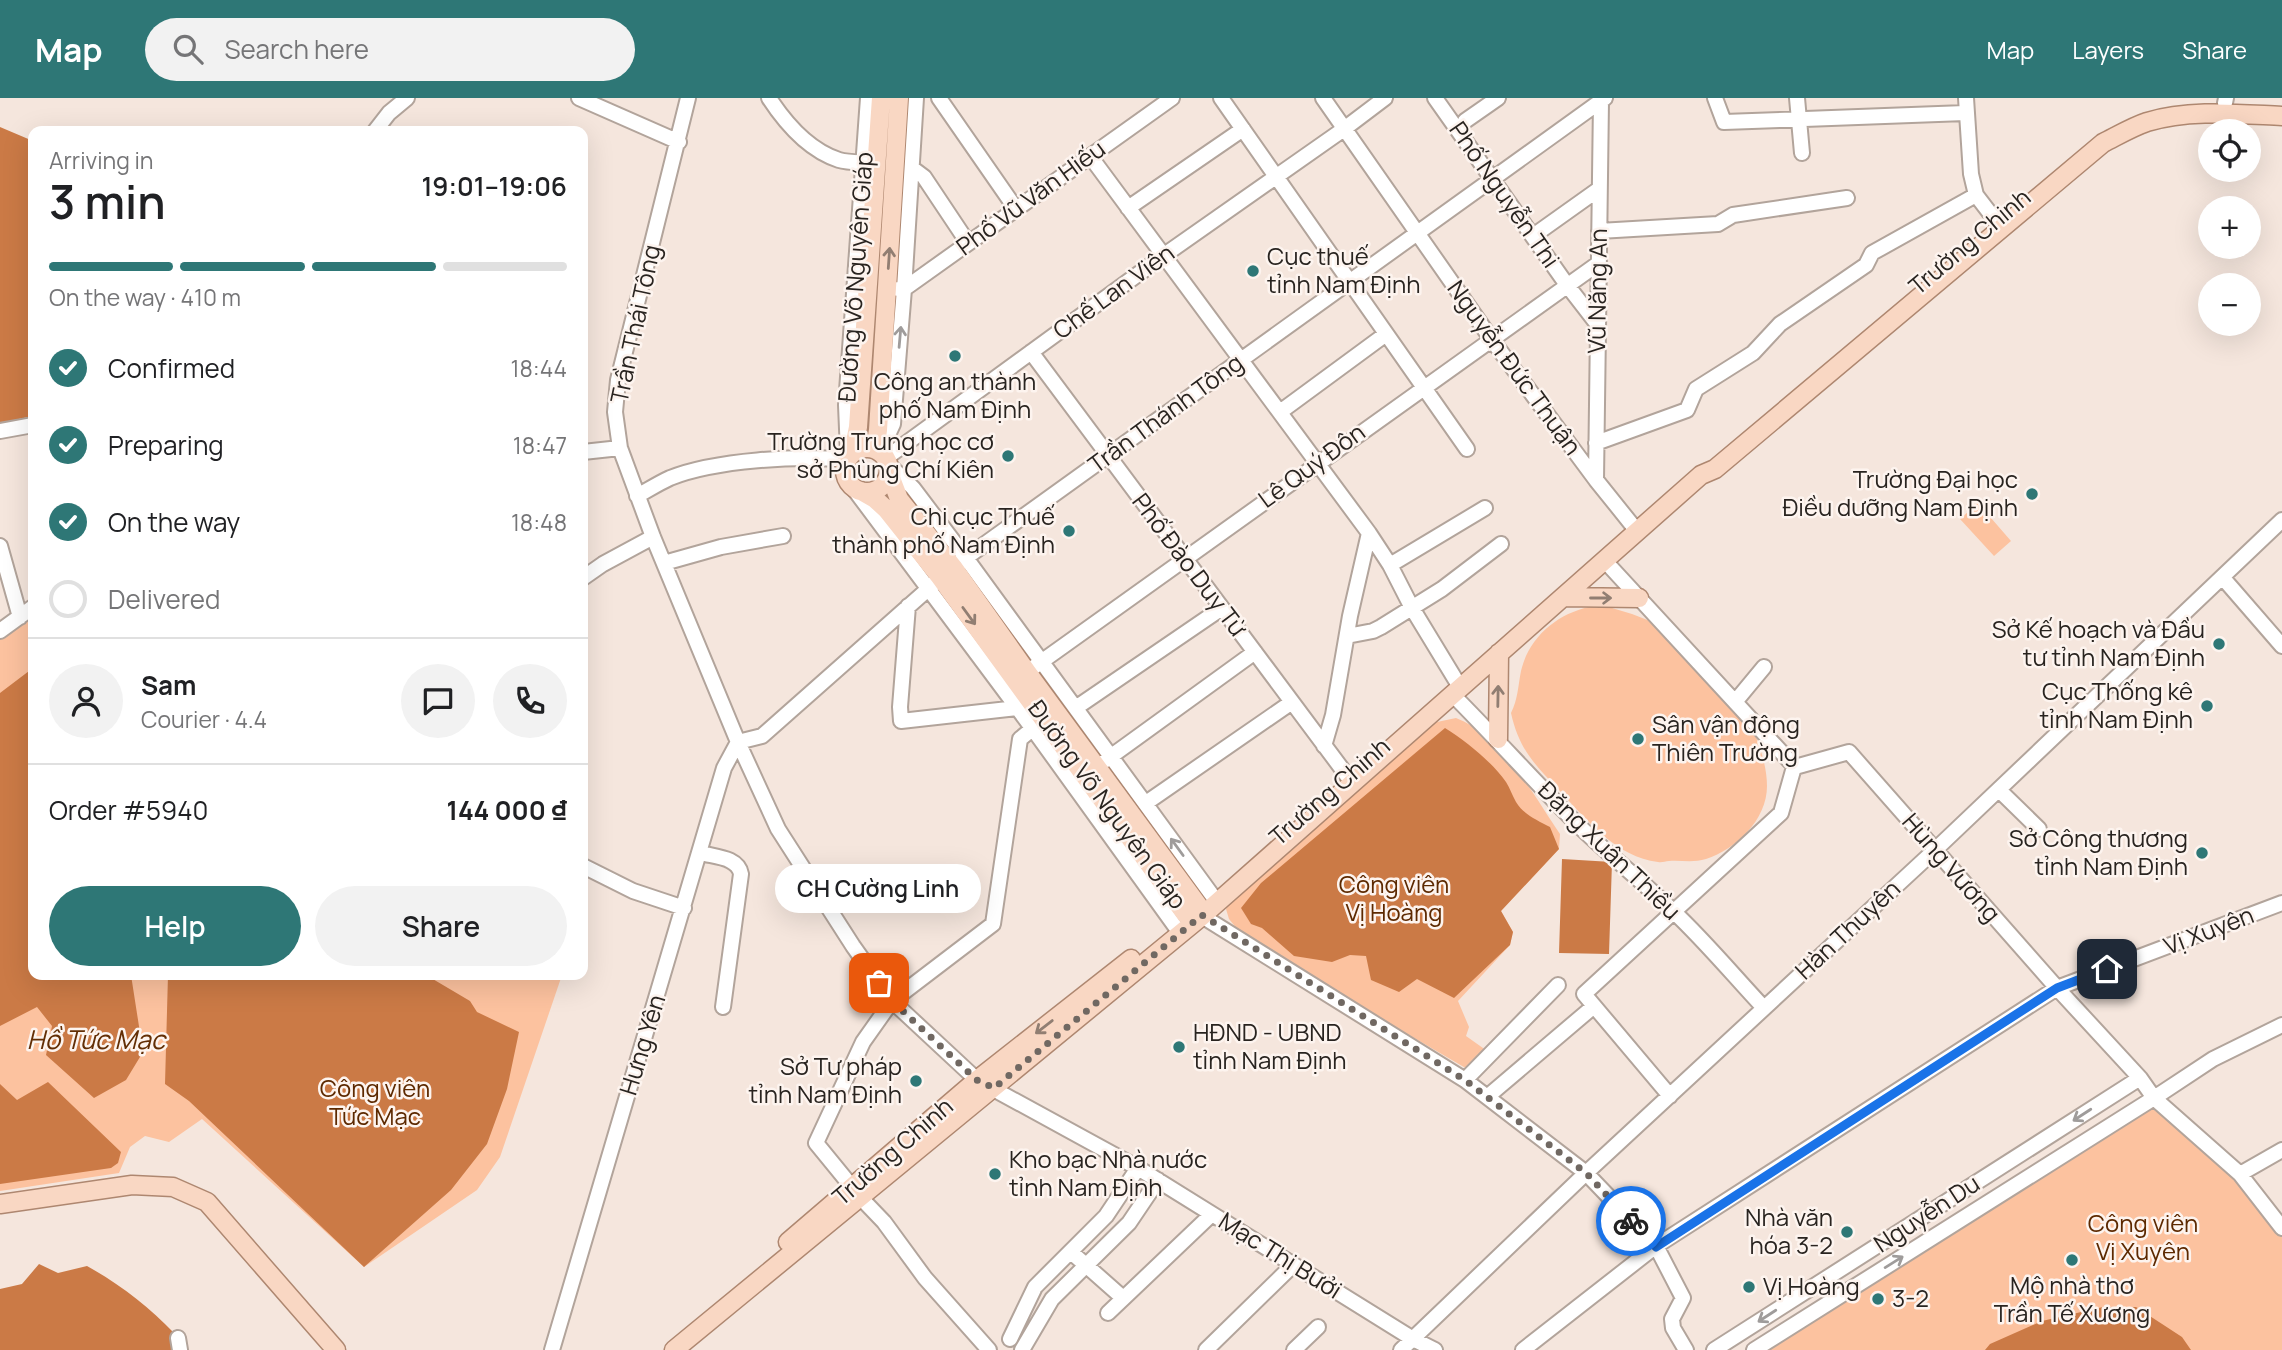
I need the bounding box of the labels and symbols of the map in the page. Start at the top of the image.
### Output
street label: Phố Nguyễn Thi [1442,114,1568,274]
street label: Phố Vũ Văn Hiếu [949,132,1111,262]
street label: Đường Võ Nguyên Giáp [829,151,880,403]
street label: Trường Chinh [1901,180,2037,302]
street label: Vũ Năng An [1579,228,1614,354]
street label: Chế Lan Viên [1046,236,1180,346]
place label: Cục thuế tỉnh Nam Định [1267,239,1421,300]
street label: Trần Thái Tông [602,241,667,406]
one-way arrow [883,248,896,270]
marker: Cục thuế tỉnh Nam Định [1245,263,1261,279]
street label: Nguyễn Đức Thuận [1441,273,1590,461]
one-way arrow [894,327,907,349]
street label: Trần Thánh Tông [1081,345,1249,480]
marker: Công an thành phố Nam Định [947,348,963,364]
place label: Công an thành phố Nam Định [874,364,1036,425]
street label: Lê Quý Đôn [1251,415,1371,515]
place label: Trường Trung học cơ sở Phùng Chí Kiên [767,424,994,485]
marker: Trường Trung học cơ sở Phùng Chí Kiên [1000,448,1016,464]
place label: Trường Đại học Điều dưỡng Nam Định [1782,462,2018,523]
street label: Phố Đào Duy Từ [1125,486,1255,643]
marker: Trường Đại học Điều dưỡng Nam Định [2024,486,2040,502]
place label: Chi cục Thuế thành phố Nam Định [832,499,1055,560]
marker: Chi cục Thuế thành phố Nam Định [1061,523,1077,539]
one-way arrow [1589,591,1612,604]
one-way arrow [962,606,976,625]
place label: Sở Kế hoạch và Đầu tư tỉnh Nam Định [1992,612,2205,673]
marker: Sở Kế hoạch và Đầu tư tỉnh Nam Định [2211,636,2227,652]
place label: Cục Thống kê tỉnh Nam Định [2039,674,2193,735]
one-way arrow [1491,685,1505,708]
street label: Đường Võ Nguyên Giáp [1021,693,1195,915]
marker: Cục Thống kê tỉnh Nam Định [2199,698,2215,714]
place label: Sân vận động Thiên Trường [1652,707,1800,768]
street label: Trường Chinh [1262,729,1396,852]
marker: Sân vận động Thiên Trường [1630,731,1646,747]
street label: Đặng Xuân Thiều [1532,773,1688,926]
street label: Hùng Vương [1896,805,2009,929]
place label: Sở Công thương tỉnh Nam Định [2009,821,2188,882]
one-way arrow [1170,838,1184,857]
marker: Sở Công thương tỉnh Nam Định [2194,845,2210,861]
callout: CH Cường Linh [776,864,982,913]
park label: Công viên Vị Hoàng [1339,867,1449,928]
street label: Hàn Thuyên [1787,872,1907,986]
street label: Vị Xuyên [2159,897,2258,962]
pin [2077,939,2137,999]
pin [849,953,909,1013]
street label: Hưng Yên [611,990,672,1099]
place label: HĐND - UBND tỉnh Nam Định [1193,1015,1347,1076]
one-way arrow [1036,1019,1054,1034]
water label: Hồ Tức Mạc [27,1021,168,1057]
marker: HĐND - UBND tỉnh Nam Định [1171,1039,1187,1055]
place label: Sở Tư pháp tỉnh Nam Định [748,1049,902,1110]
park label: Công viên Tức Mạc [320,1071,430,1132]
marker: Sở Tư pháp tỉnh Nam Định [908,1073,924,1089]
street label: Trường Chinh [825,1089,959,1212]
one-way arrow [2073,1108,2093,1122]
place label: Kho bạc Nhà nước tỉnh Nam Định [1009,1142,1207,1203]
marker: Kho bạc Nhà nước tỉnh Nam Định [987,1166,1003,1182]
street label: Nguyễn Du [1867,1166,1986,1259]
courier [1596,1186,1666,1256]
place label: Nhà văn hóa 3-2 [1745,1200,1833,1261]
street label: Mạc Thị Bưởi [1213,1204,1349,1306]
park label: Công viên Vị Xuyên [2088,1206,2198,1267]
marker: Nhà văn hóa 3-2 [1839,1224,1855,1240]
marker: Mộ nhà thơ Trần Tế Xương [2064,1252,2080,1268]
one-way arrow [1884,1254,1904,1268]
place label: Mộ nhà thơ Trần Tế Xương [1994,1268,2150,1329]
place label: Vị Hoàng [1763,1269,1860,1302]
marker: Vị Hoàng [1741,1279,1757,1295]
place label: 3-2 [1892,1281,1929,1314]
marker: 3-2 [1870,1291,1886,1307]
one-way arrow [1758,1309,1777,1324]

